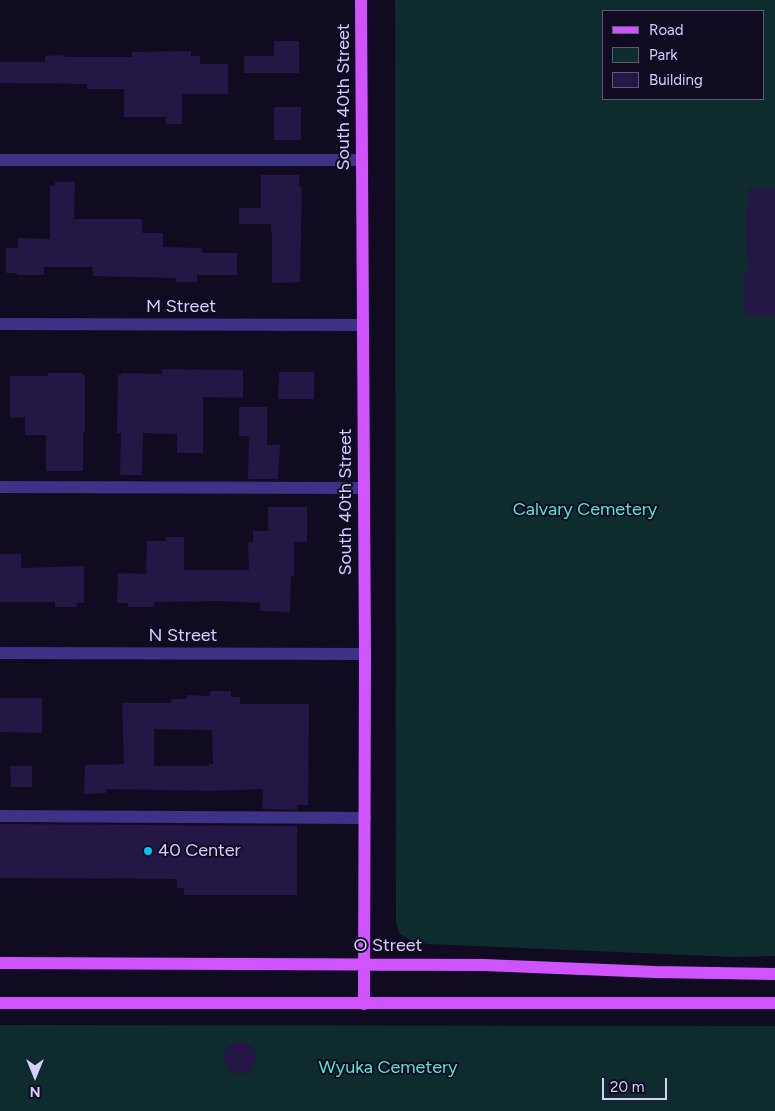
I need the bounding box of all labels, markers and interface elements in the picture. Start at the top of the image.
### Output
legend [602,10,765,100]
text: Road [649,21,684,39]
street label: South 40th Street [333,23,355,171]
text: Park [649,46,678,64]
text: Building [649,71,703,89]
street label: M Street [146,296,216,318]
street label: South 40th Street [335,428,357,576]
park label: Calvary Cemetery [513,499,657,521]
street label: N Street [149,625,217,647]
place label: 40 Center [158,840,241,862]
marker: 40 Center [142,845,154,857]
street label: O Street [354,935,422,957]
north arrow [10,1051,60,1101]
park label: Wyuka Cemetery [318,1057,458,1079]
scale bar [605,1068,670,1100]
text: 20 m [610,1078,644,1096]
text: N [30,1083,40,1100]

